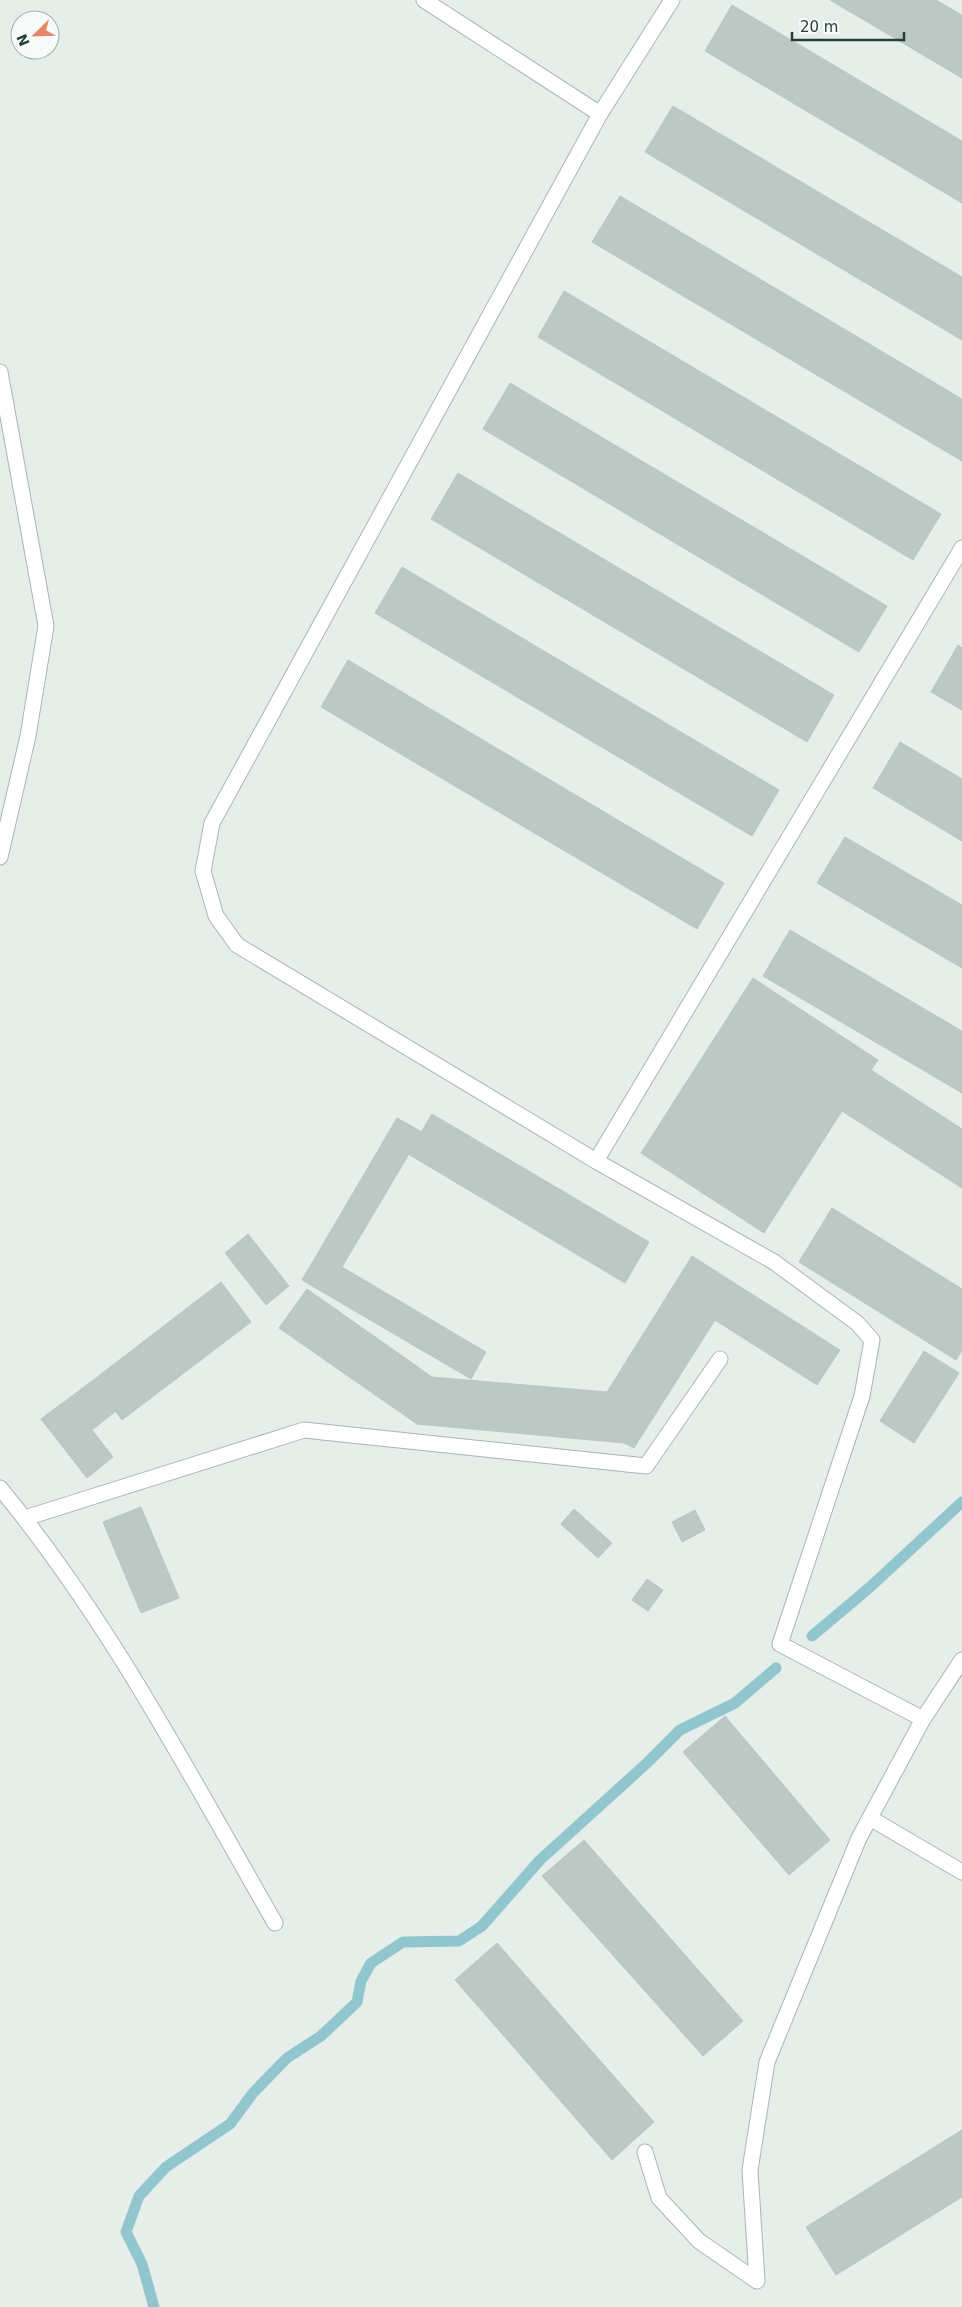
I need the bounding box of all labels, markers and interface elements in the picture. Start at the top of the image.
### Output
north arrow [10,10,60,60]
scale bar [792,10,904,42]
text: 20 m [800,18,838,36]
text: N [13,32,33,49]

